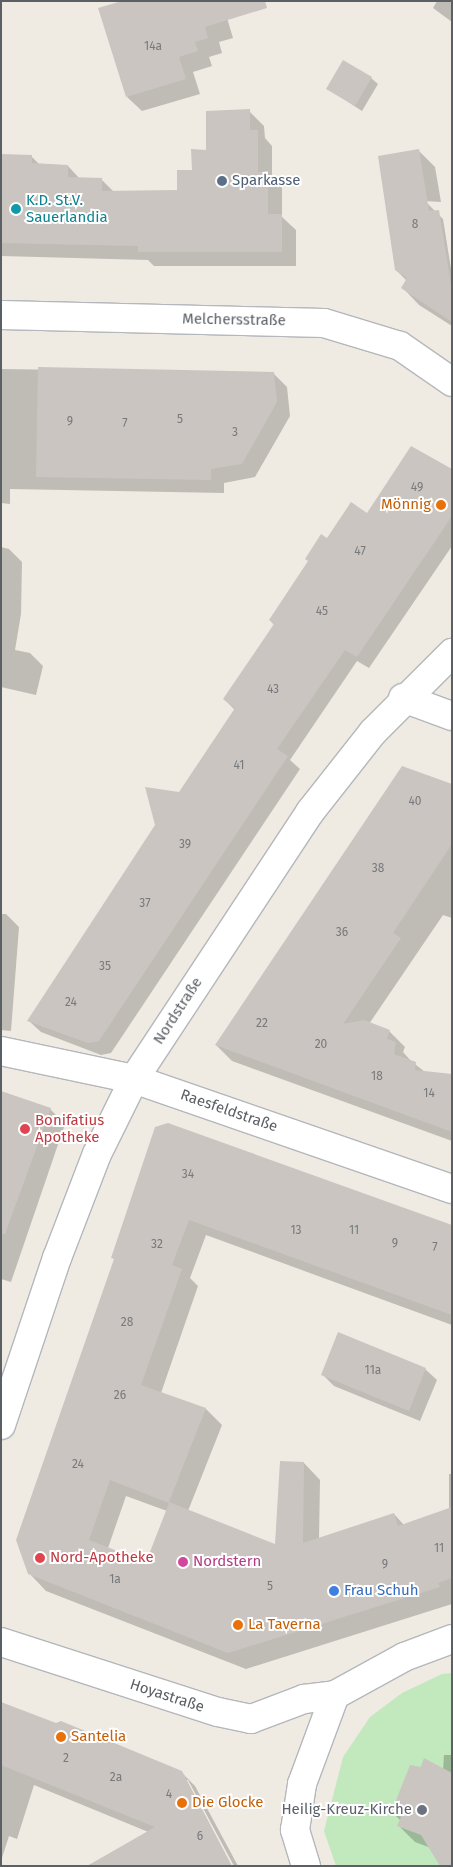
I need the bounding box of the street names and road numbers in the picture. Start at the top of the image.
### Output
street label: Melchersstraße [182,310,286,330]
street label: Nordstraße [150,974,206,1048]
street label: Raesfeldstraße [178,1086,280,1136]
street label: Hoyastraße [128,1676,206,1716]

